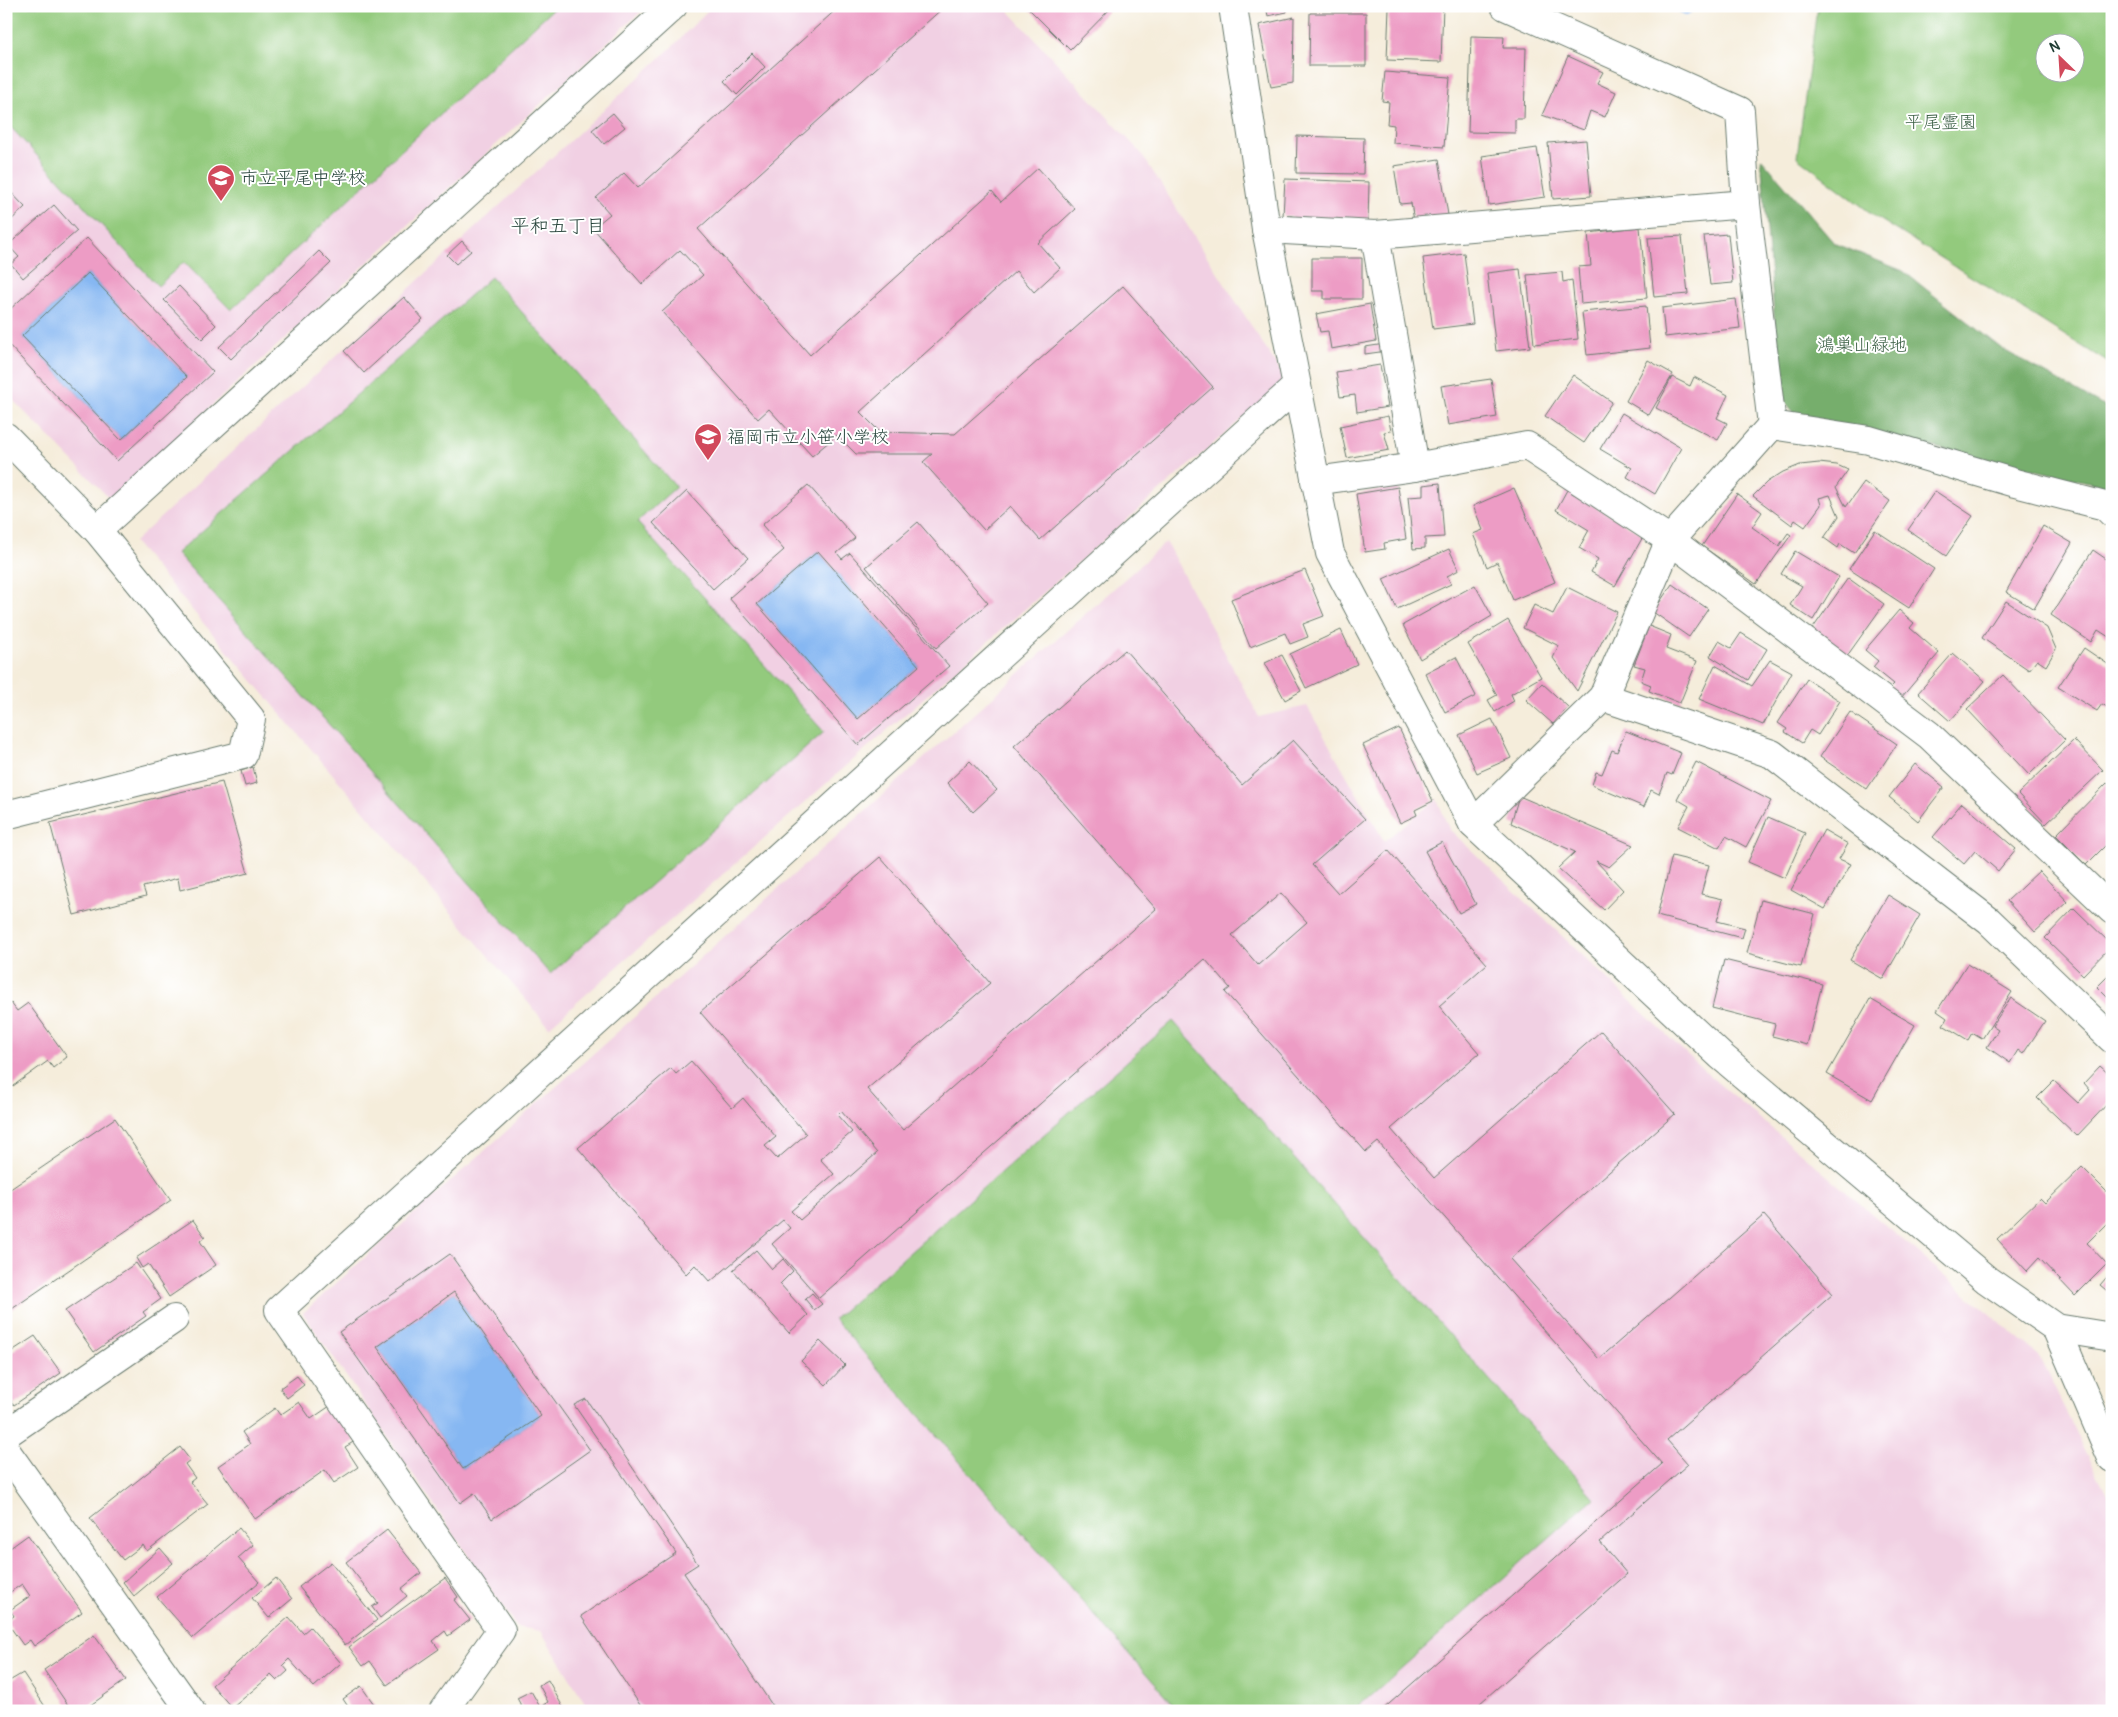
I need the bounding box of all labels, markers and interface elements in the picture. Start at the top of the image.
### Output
north arrow [2036,32,2086,82]
text: N [2047,37,2063,56]
park label: 平尾霊園 [1905,111,1977,134]
school or university icon: 市立平尾中学校 [206,163,236,202]
place label: 市立平尾中学校 [240,167,366,190]
district label: 平和五丁目 [510,214,606,238]
park label: 鴻巣山緑地 [1817,334,1907,357]
school or university icon: 福岡市立小笹小学校 [693,422,723,461]
place label: 福岡市立小笹小学校 [727,426,889,449]

